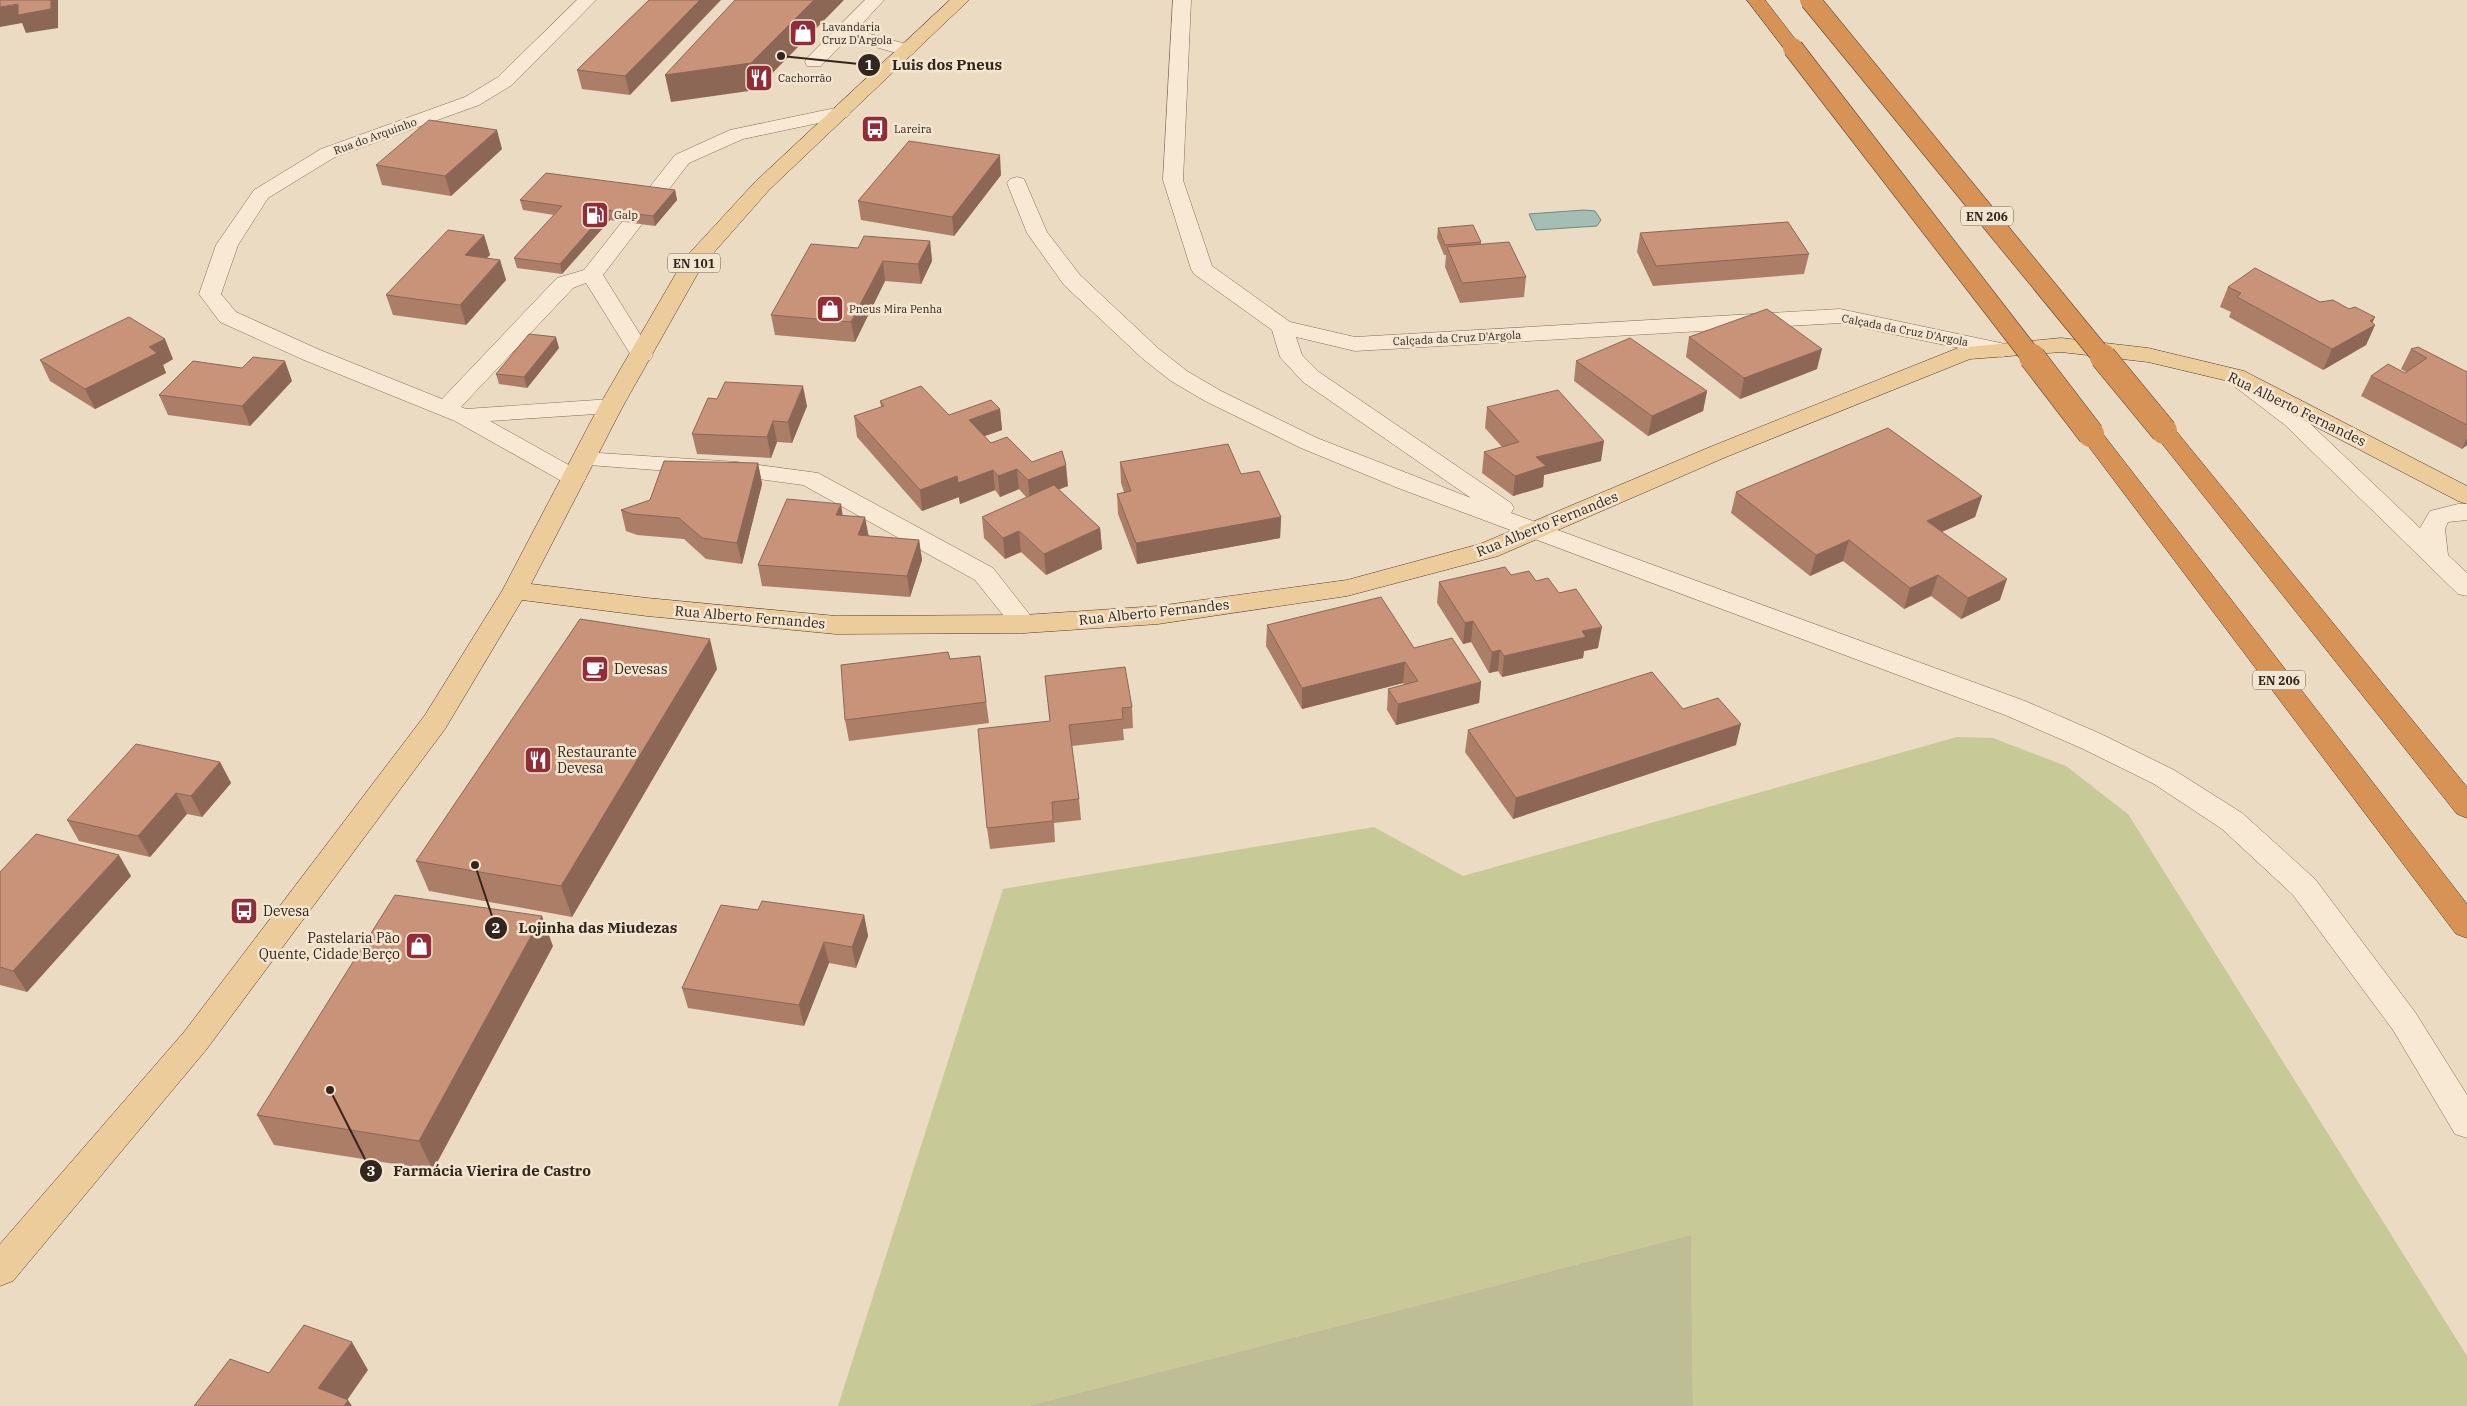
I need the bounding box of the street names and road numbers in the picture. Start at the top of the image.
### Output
street label: Rua do Arquinho [331,114,419,158]
road number: EN 206 [1961,207,2013,226]
road number: EN 101 [668,254,720,272]
street label: Calçada da Cruz D'Argola [1841,311,1969,349]
street label: Calçada da Cruz D'Argola [1392,328,1522,348]
street label: Rua Alberto Fernandes [2225,368,2369,450]
street label: Rua Alberto Fernandes [1473,487,1621,561]
street label: Rua Alberto Fernandes [1078,595,1230,629]
street label: Rua Alberto Fernandes [674,601,826,633]
road number: EN 206 [2253,670,2305,690]

